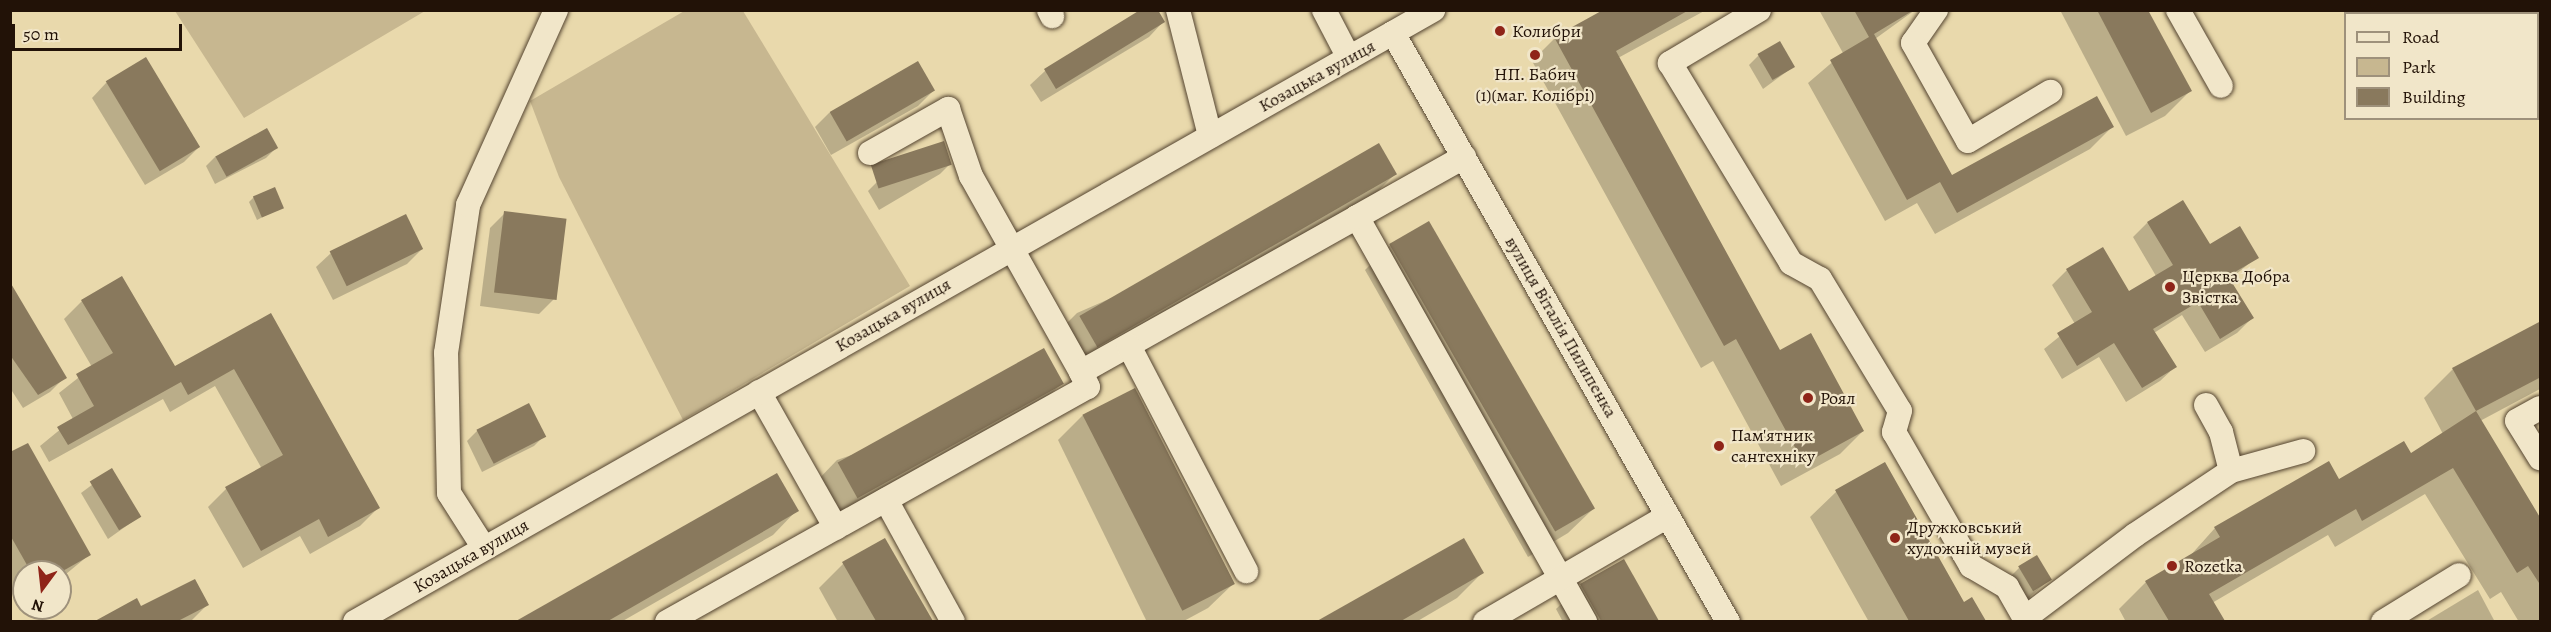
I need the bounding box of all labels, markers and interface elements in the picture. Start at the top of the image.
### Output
scale bar [15,12,184,50]
legend [2344,12,2539,120]
place label: Колибри [1512,20,1581,42]
text: 50 m [23,22,59,46]
marker: Колибри [1493,24,1507,38]
text: Road [2402,25,2439,49]
street label: Козацька вулиця [1255,35,1379,117]
marker: НП. Бабич (1)(маг. Колібрі) [1528,48,1542,62]
text: Park [2402,55,2436,79]
place label: НП. Бабич (1)(маг. Колібрі) [1475,64,1595,106]
text: Building [2402,85,2466,109]
street label: вулиця Віталія Пилипенка [1500,233,1622,421]
place label: Церква Добра Звістка [2182,266,2290,308]
street label: Козацька вулиця [831,273,955,357]
marker: Церква Добра Звістка [2163,280,2177,294]
place label: Роял [1820,387,1855,409]
marker: Роял [1801,391,1815,405]
place label: Пам'ятник сантехніку [1731,425,1815,468]
marker: Пам'ятник сантехніку [1712,439,1726,453]
street label: Козацька вулиця [409,514,533,598]
place label: Дружковський художній музей [1907,517,2031,560]
marker: Дружковський художній музей [1888,531,1902,545]
place label: Rozetka [2184,555,2243,577]
marker: Rozetka [2165,559,2179,573]
north arrow [12,560,72,620]
text: N [29,593,46,618]

